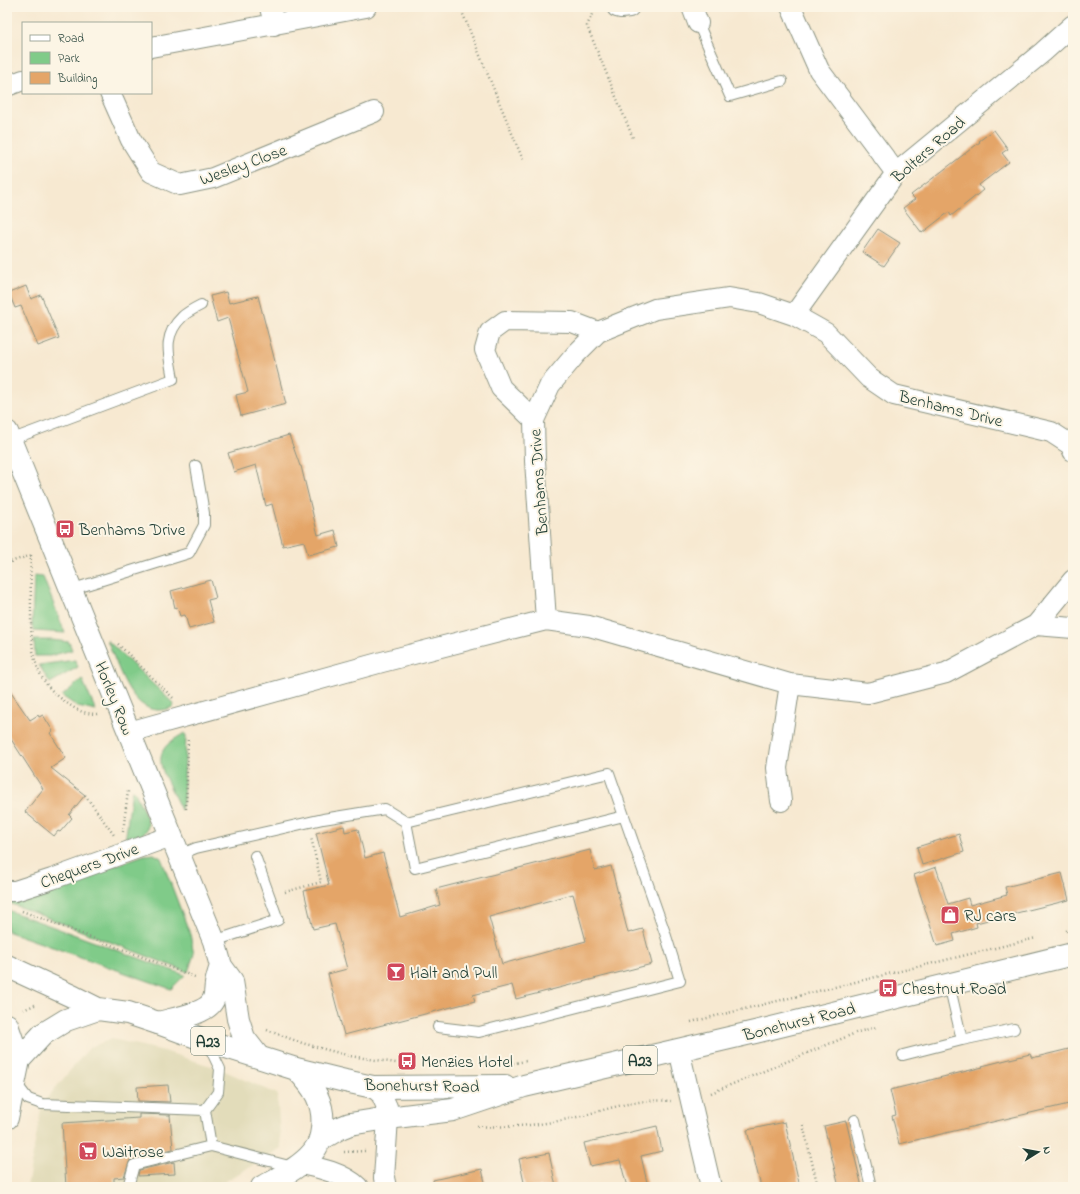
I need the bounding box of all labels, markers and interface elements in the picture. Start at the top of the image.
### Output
legend [22,22,152,94]
text: Road [58,30,84,48]
text: Park [58,50,80,68]
text: Building [57,70,97,89]
street label: Bolters Road [886,111,972,190]
street label: Wesley Close [197,138,291,194]
street label: Benhams Drive [895,384,1006,435]
street label: Benhams Drive [523,428,556,537]
bus stop icon: Benhams Drive [54,518,76,540]
place label: Benhams Drive [78,518,186,543]
street label: Horley Row [87,658,140,740]
street label: Chequers Drive [37,837,143,896]
shop icon: RJ cars [939,904,961,926]
place label: RJ cars [964,904,1017,929]
bar icon: Halt and Pull [385,961,407,983]
place label: Halt and Pull [410,961,498,986]
bus stop icon: Chestnut Road [877,977,899,999]
place label: Chestnut Road [902,977,1007,1002]
street label: Bonehurst Road [740,996,859,1049]
road number: A23 [191,1027,225,1055]
road number: A23 [623,1046,657,1074]
bus stop icon: Menzies Hotel [396,1050,418,1072]
place label: Menzies Hotel [421,1050,513,1075]
street label: Bonehurst Road [363,1073,480,1100]
north arrow [1018,1132,1058,1172]
supermarket icon: Waitrose [77,1140,99,1162]
place label: Waitrose [102,1140,164,1165]
text: N [1038,1145,1055,1155]

